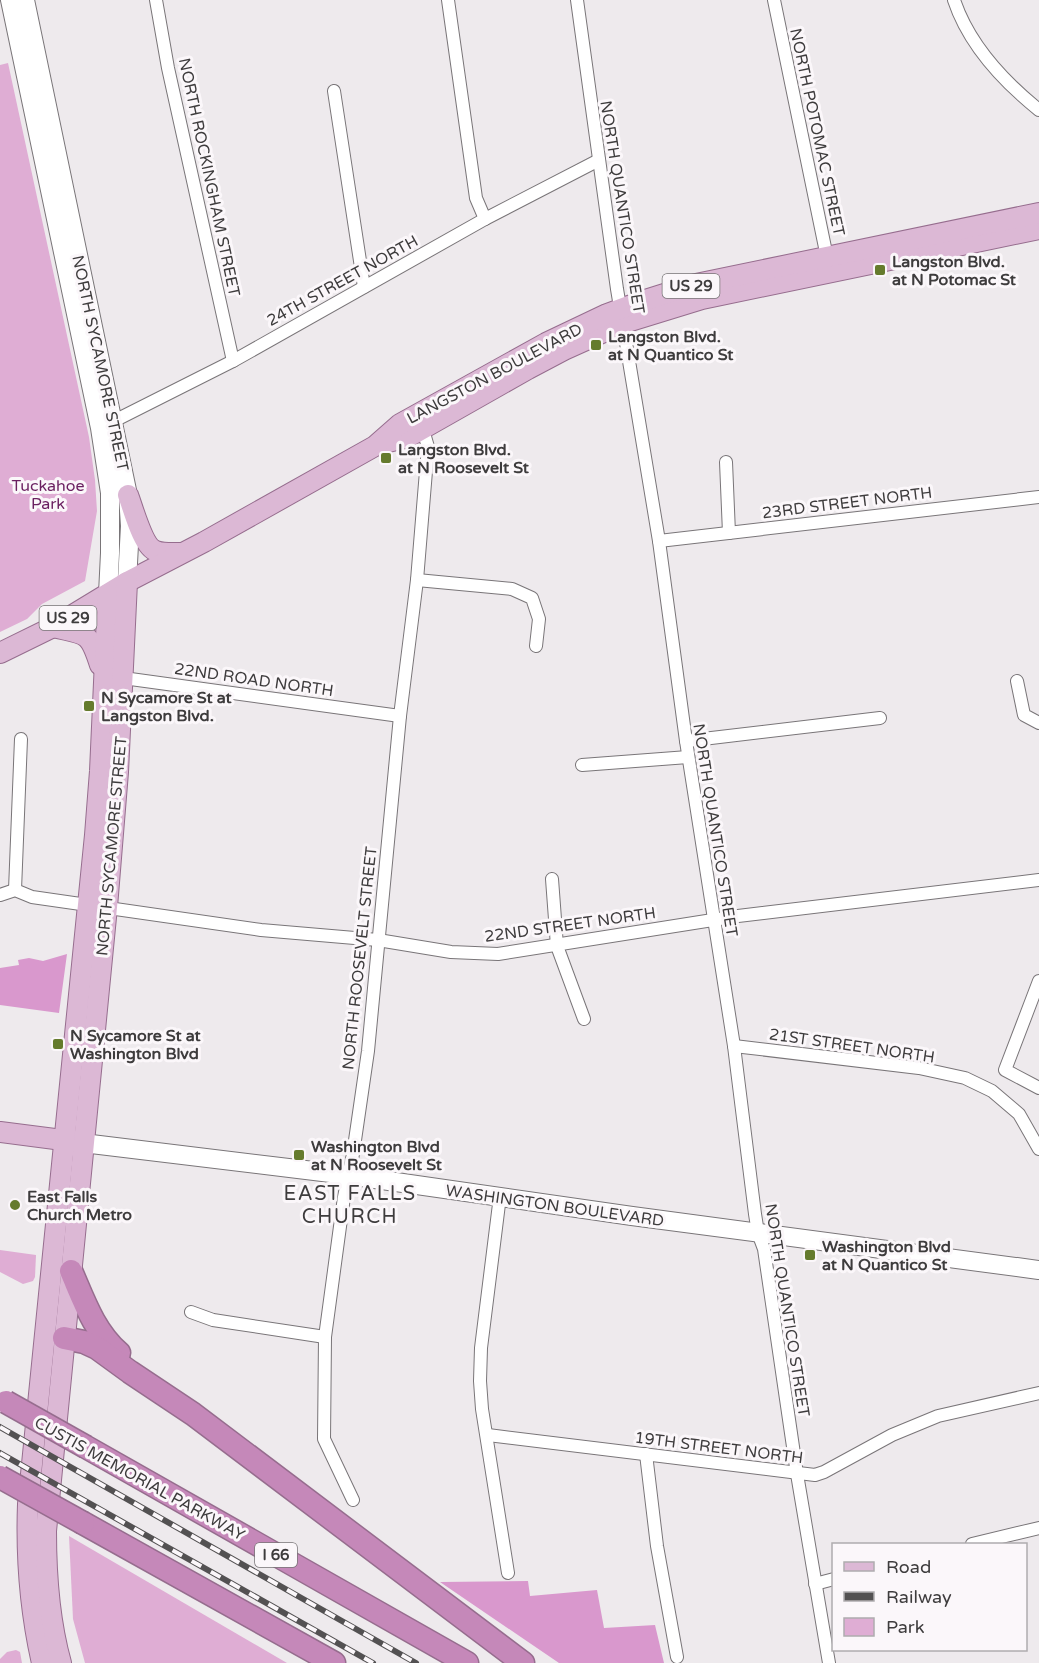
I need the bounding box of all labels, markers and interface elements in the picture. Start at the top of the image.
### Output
street label: NORTH POTOMAC STREET [785,27,849,238]
street label: NORTH ROCKINGHAM STREET [174,56,244,298]
street label: NORTH QUANTICO STREET [595,99,649,315]
street label: 24TH STREET NORTH [263,231,422,331]
place label: Langston Blvd. at N Potomac St [892,252,1017,290]
street label: NORTH SYCAMORE STREET [67,253,133,473]
marker: Langston Blvd. at N Potomac St [873,263,887,277]
road number: US 29 [662,274,720,298]
street label: LANGSTON BOULEVARD [403,319,586,429]
place label: Langston Blvd. at N Quantico St [608,327,734,365]
marker: Langston Blvd. at N Quantico St [589,338,603,352]
place label: Langston Blvd. at N Roosevelt St [398,440,530,478]
marker: Langston Blvd. at N Roosevelt St [379,451,393,465]
park label: Tuckahoe Park [11,476,85,514]
street label: 23RD STREET NORTH [761,483,933,523]
road number: US 29 [40,606,97,630]
street label: 22ND ROAD NORTH [173,659,335,701]
place label: N Sycamore St at Langston Blvd. [101,688,232,726]
marker: N Sycamore St at Langston Blvd. [82,699,96,713]
street label: NORTH QUANTICO STREET [688,722,742,938]
street label: NORTH SYCAMORE STREET [92,735,132,957]
street label: NORTH ROOSEVELT STREET [338,845,382,1071]
street label: 22ND STREET NORTH [483,903,657,947]
street label: 21ST STREET NORTH [768,1024,936,1068]
place label: N Sycamore St at Washington Blvd [70,1026,201,1064]
marker: N Sycamore St at Washington Blvd [51,1037,65,1051]
place label: Washington Blvd at N Roosevelt St [311,1137,443,1175]
marker: Washington Blvd at N Roosevelt St [292,1148,306,1162]
street label: WASHINGTON BOULEVARD [444,1181,665,1231]
district label: EAST FALLS CHURCH [283,1182,417,1229]
place label: East Falls Church Metro [27,1187,132,1225]
marker: East Falls Church Metro [8,1198,22,1212]
street label: NORTH QUANTICO STREET [760,1202,814,1418]
place label: Washington Blvd at N Quantico St [822,1237,951,1275]
marker: Washington Blvd at N Quantico St [803,1248,817,1262]
street label: CUSTIS MEMORIAL PARKWAY [31,1413,248,1545]
street label: 19TH STREET NORTH [633,1428,804,1468]
road number: I 66 [255,1543,297,1567]
legend [832,1543,1027,1651]
text: Road [886,1556,931,1578]
text: Railway [886,1586,952,1608]
text: Park [886,1616,925,1638]

